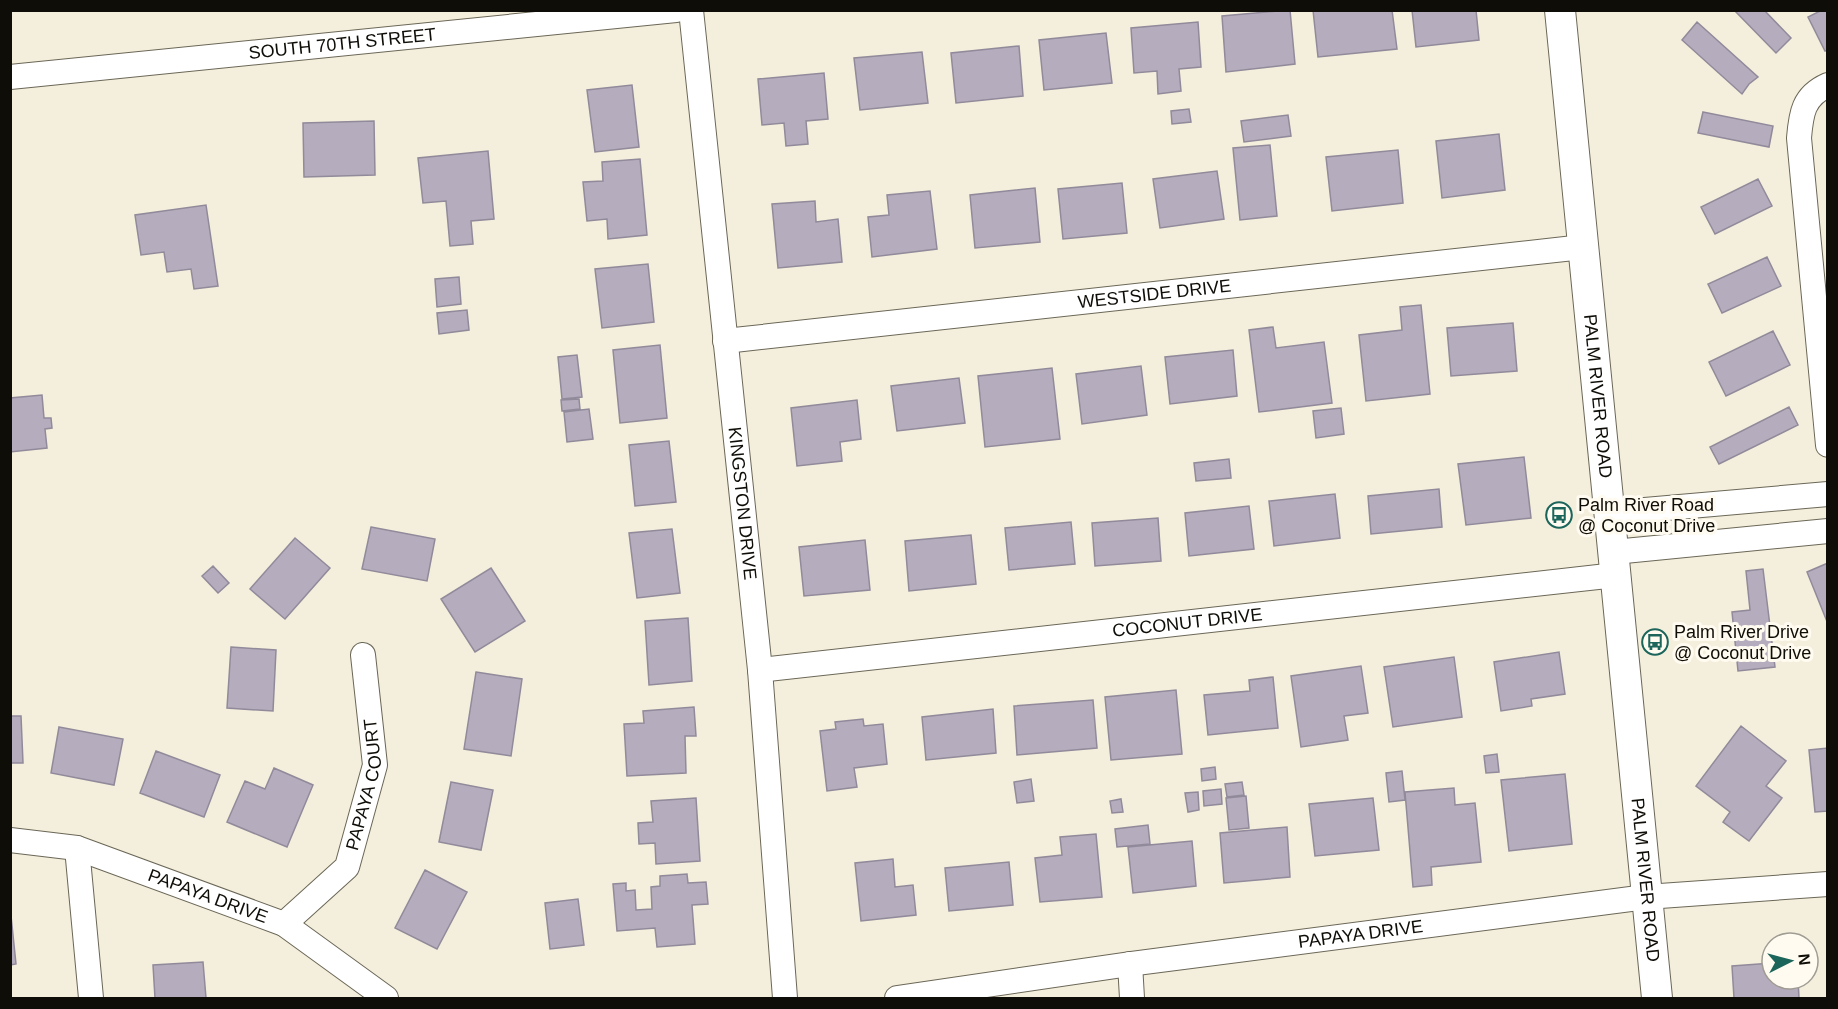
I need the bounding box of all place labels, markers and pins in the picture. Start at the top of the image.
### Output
place label: Palm River Road @ Coconut Drive [1578,495,1715,536]
bus stop icon: Palm River Road @ Coconut Drive [1544,500,1574,530]
place label: Palm River Drive @ Coconut Drive [1674,622,1811,663]
bus stop icon: Palm River Drive @ Coconut Drive [1640,627,1670,657]

